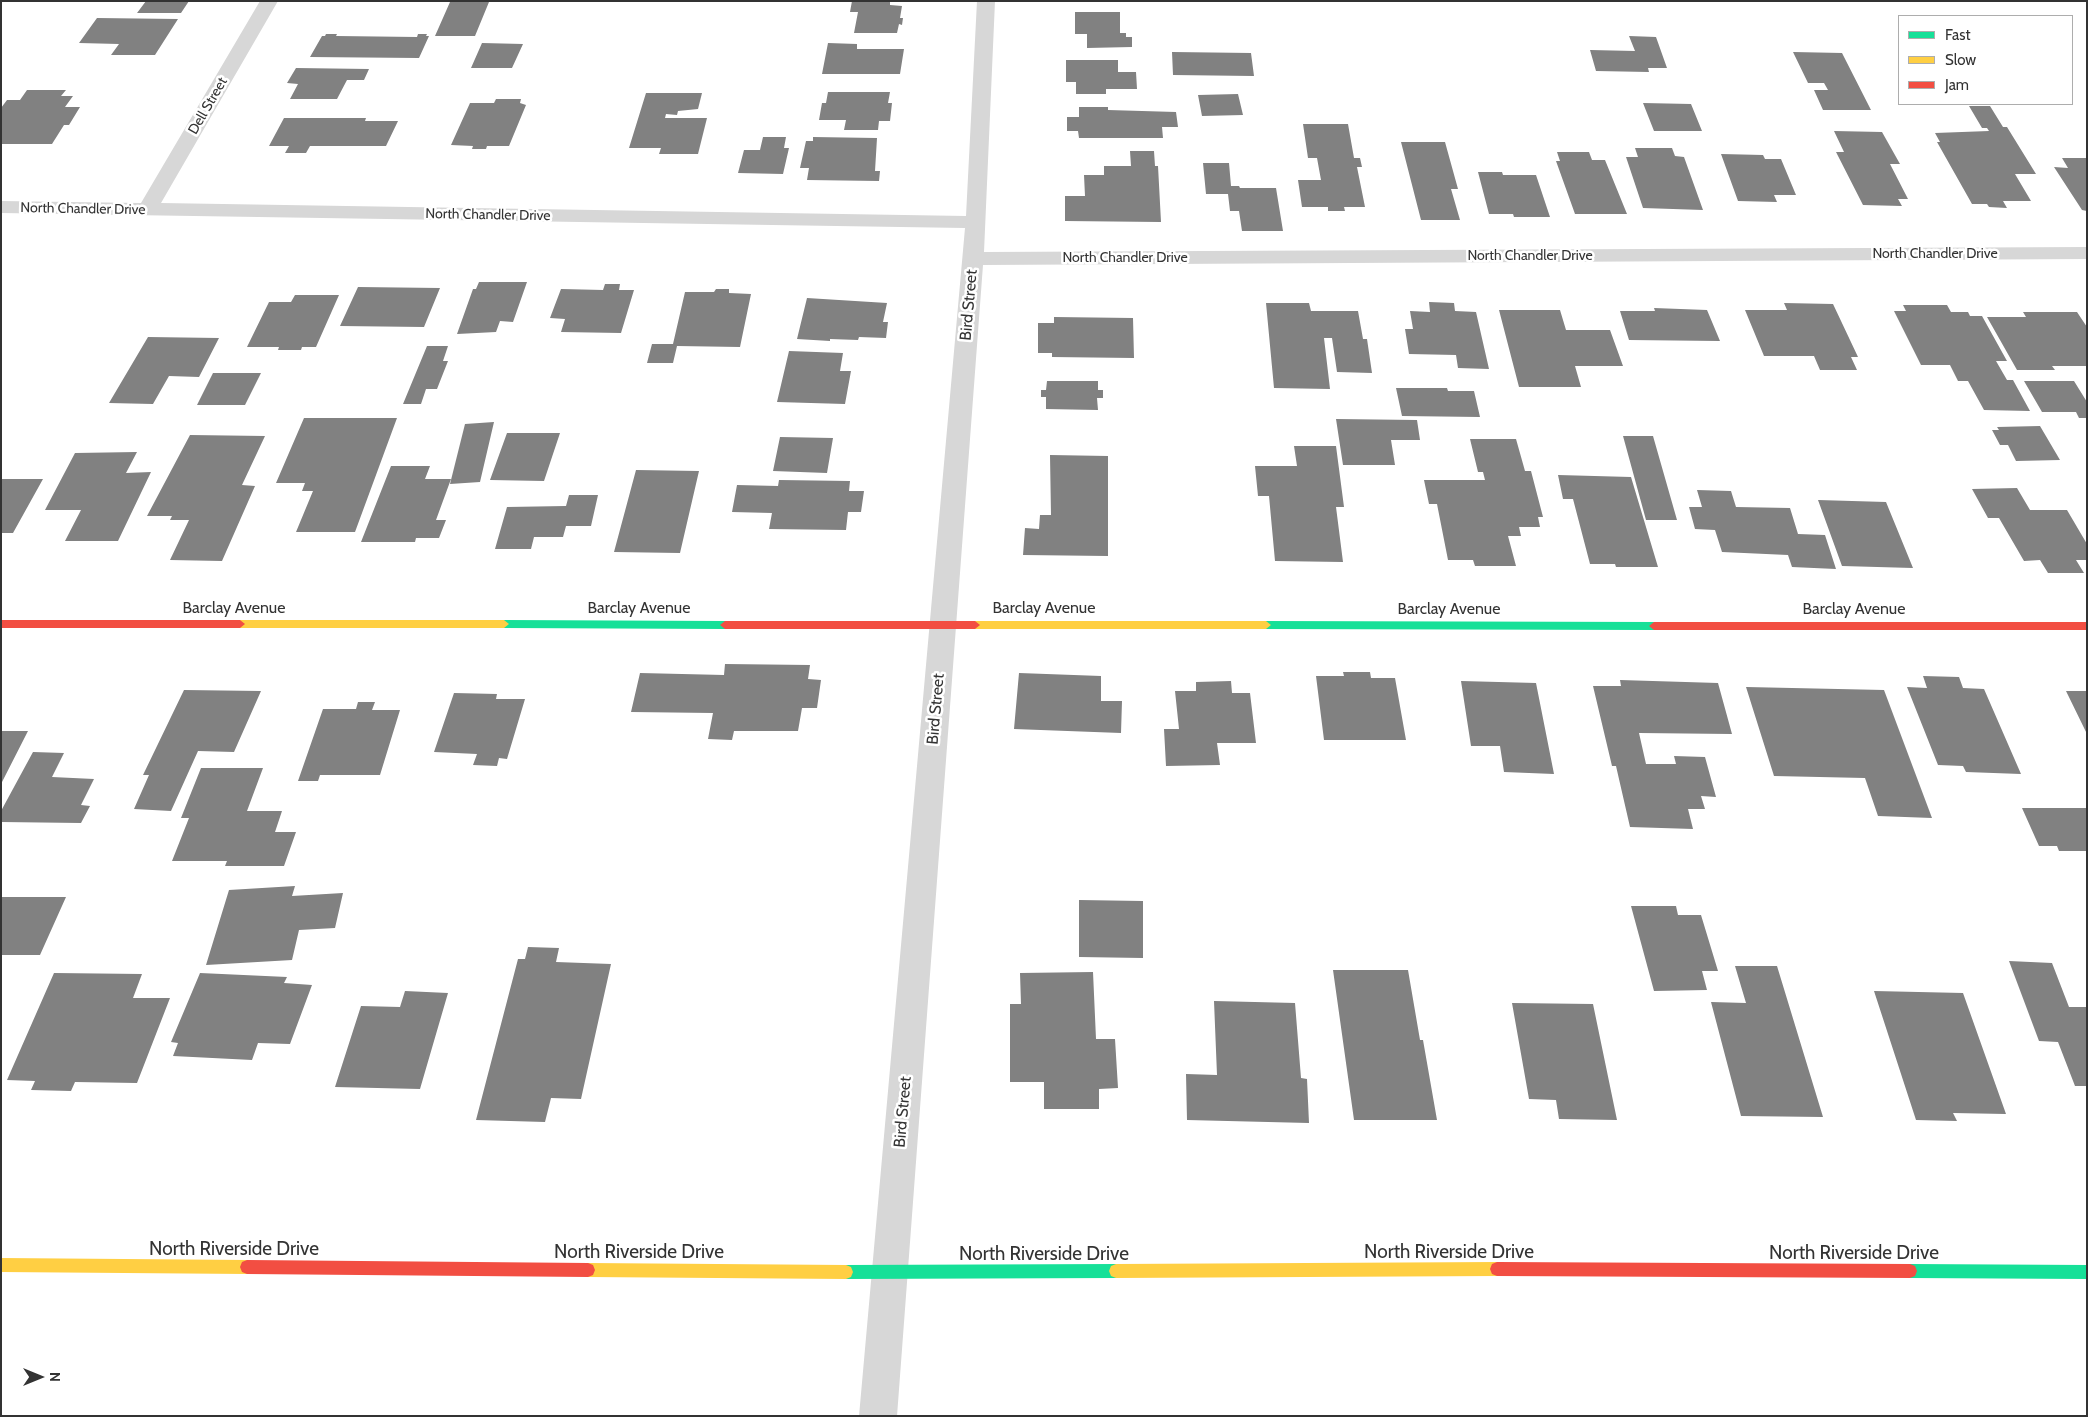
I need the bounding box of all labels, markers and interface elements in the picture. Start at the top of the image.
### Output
legend [1898,15,2073,105]
text: Fast [1945,26,1970,44]
text: Slow [1945,51,1976,69]
street label: Dell Street [185,75,231,137]
text: Jam [1945,76,1969,94]
street label: North Chandler Drive [20,200,146,218]
street label: North Chandler Drive [425,206,551,224]
street label: North Chandler Drive [1872,246,1998,262]
street label: North Chandler Drive [1467,248,1593,264]
street label: North Chandler Drive [1062,250,1188,266]
street label: Bird Street [956,269,982,341]
street label: Barclay Avenue [183,598,285,618]
street label: Barclay Avenue [588,598,690,618]
street label: Barclay Avenue [993,598,1095,618]
street label: Barclay Avenue [1398,599,1500,619]
street label: Barclay Avenue [1803,599,1905,619]
street label: Bird Street [923,673,949,745]
street label: Bird Street [890,1076,916,1148]
street label: North Riverside Drive [149,1238,319,1260]
street label: North Riverside Drive [554,1241,724,1263]
street label: North Riverside Drive [1364,1241,1534,1263]
street label: North Riverside Drive [1769,1242,1939,1264]
street label: North Riverside Drive [959,1243,1129,1265]
north arrow [15,1352,65,1402]
text: N [46,1372,64,1382]

